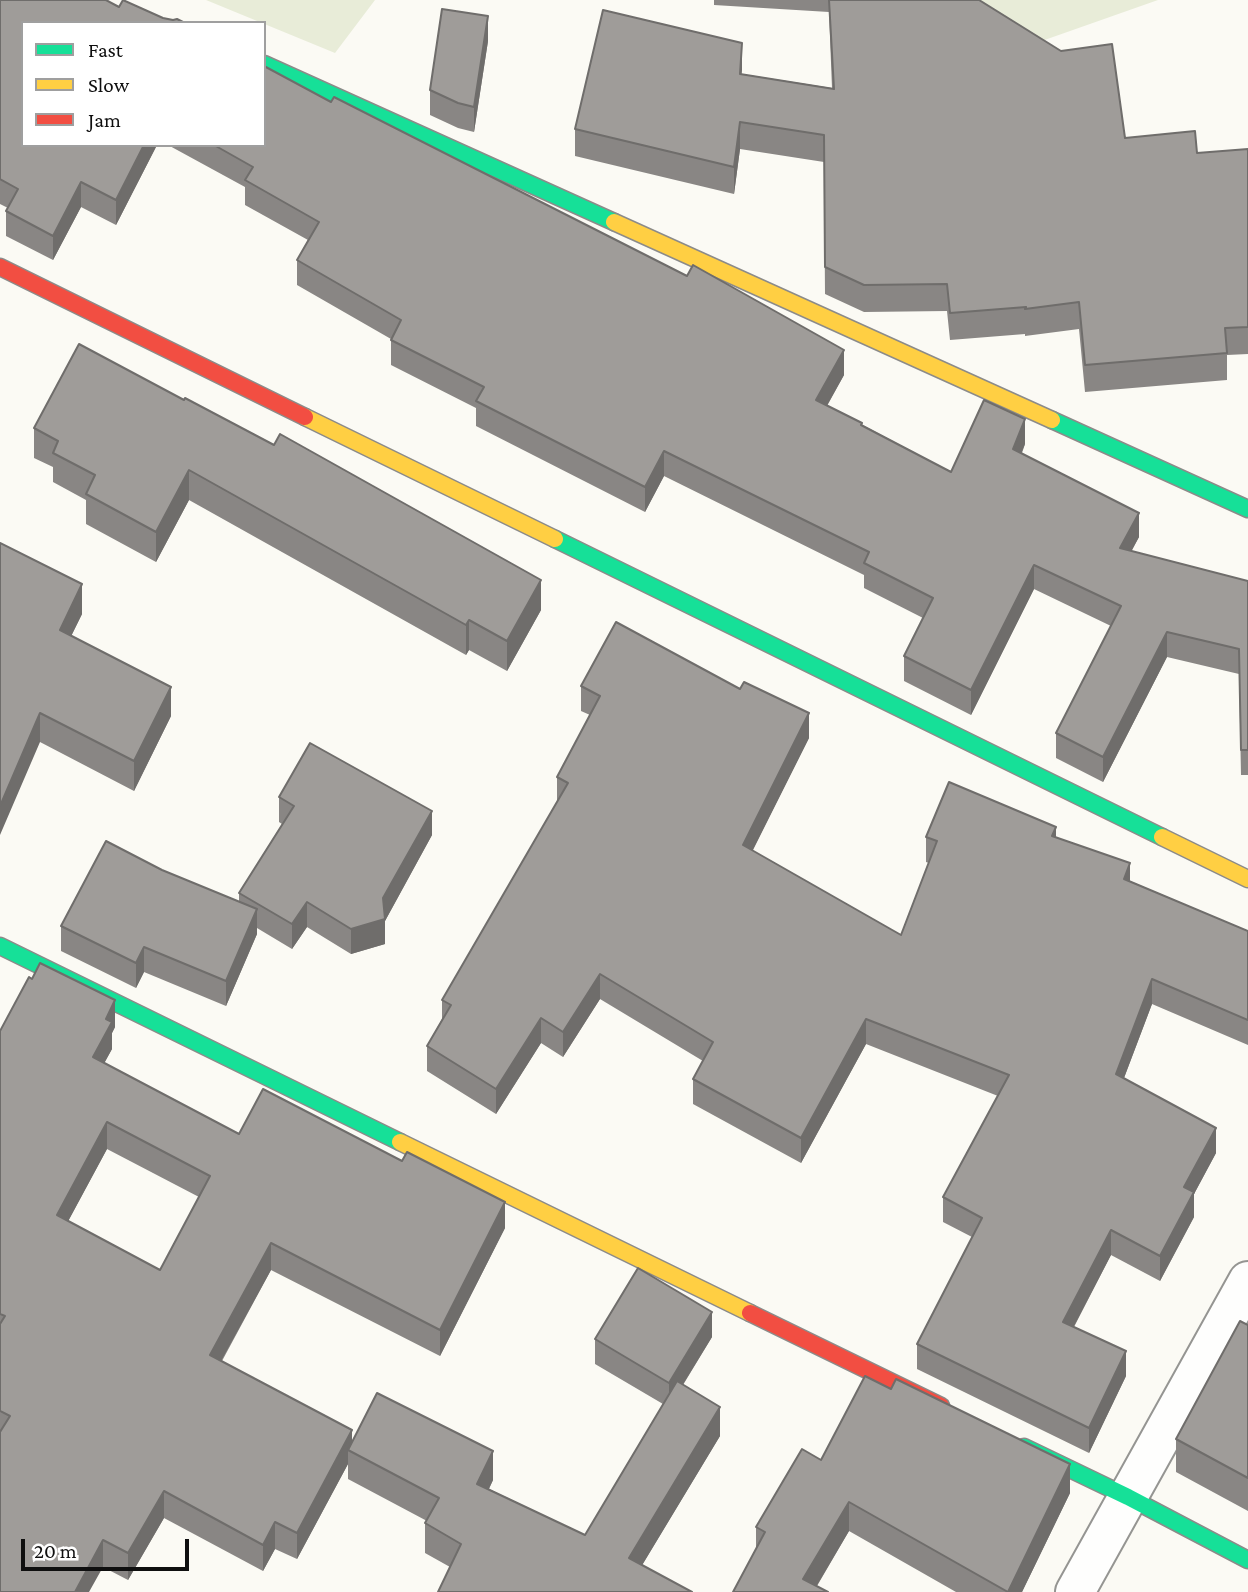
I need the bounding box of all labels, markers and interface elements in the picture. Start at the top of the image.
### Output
legend [21,21,266,147]
text: Fast [88,38,123,62]
text: Slow [88,73,129,97]
text: Jam [88,108,121,132]
scale bar [24,1526,192,1570]
text: 20 m [34,1539,77,1563]

